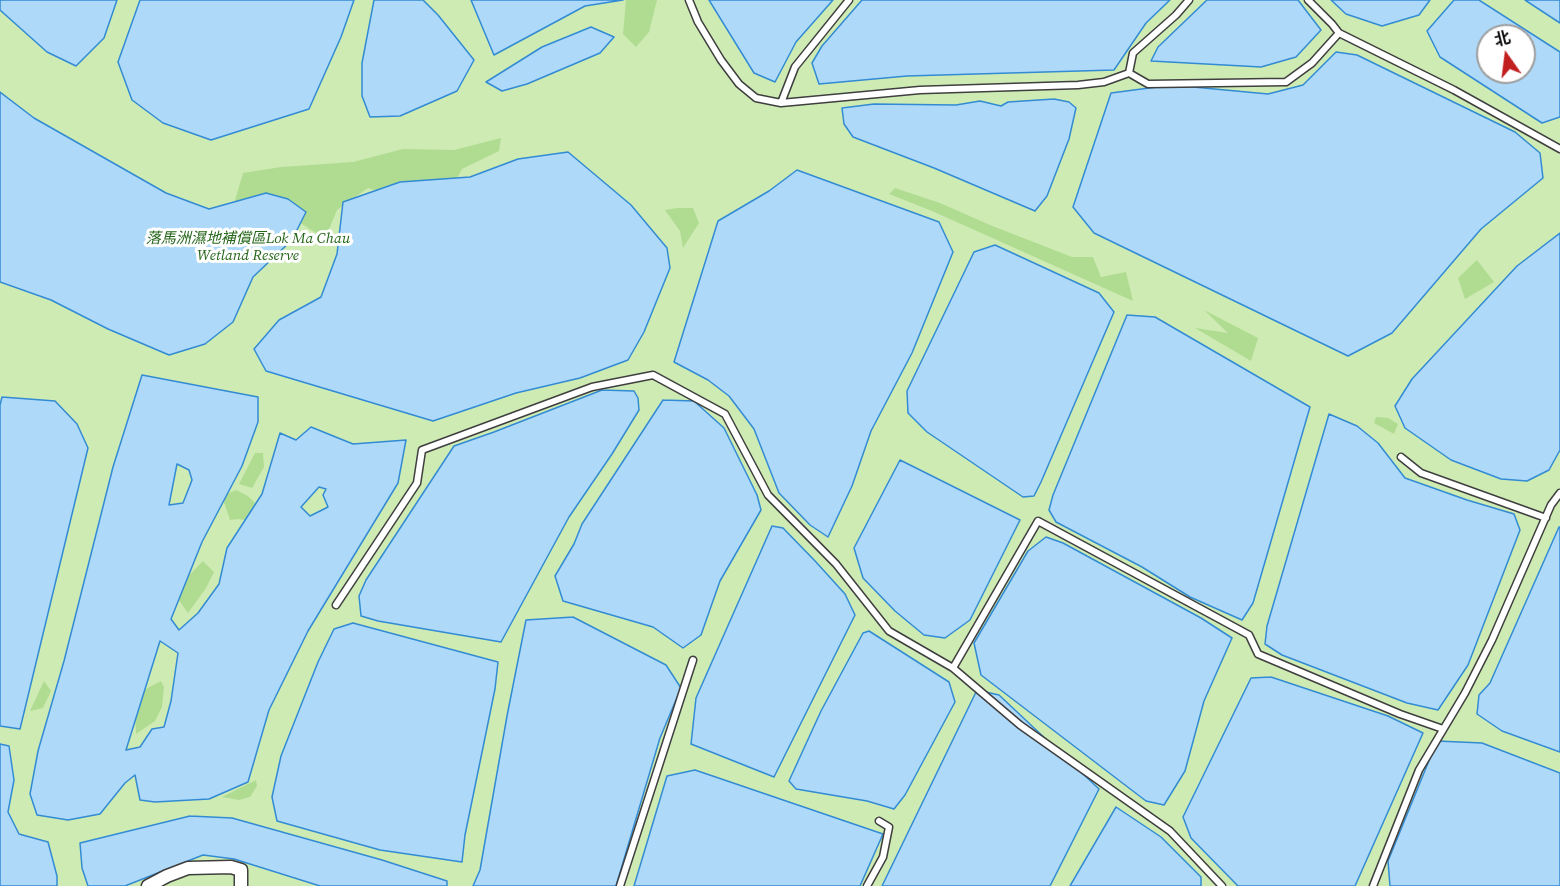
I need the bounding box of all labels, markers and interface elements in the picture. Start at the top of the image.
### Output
north arrow [1476,24,1536,84]
text: 北 [1492,26,1513,51]
park label: 落馬洲濕地補償區Lok Ma Chau Wetland Reserve [146,230,350,265]

